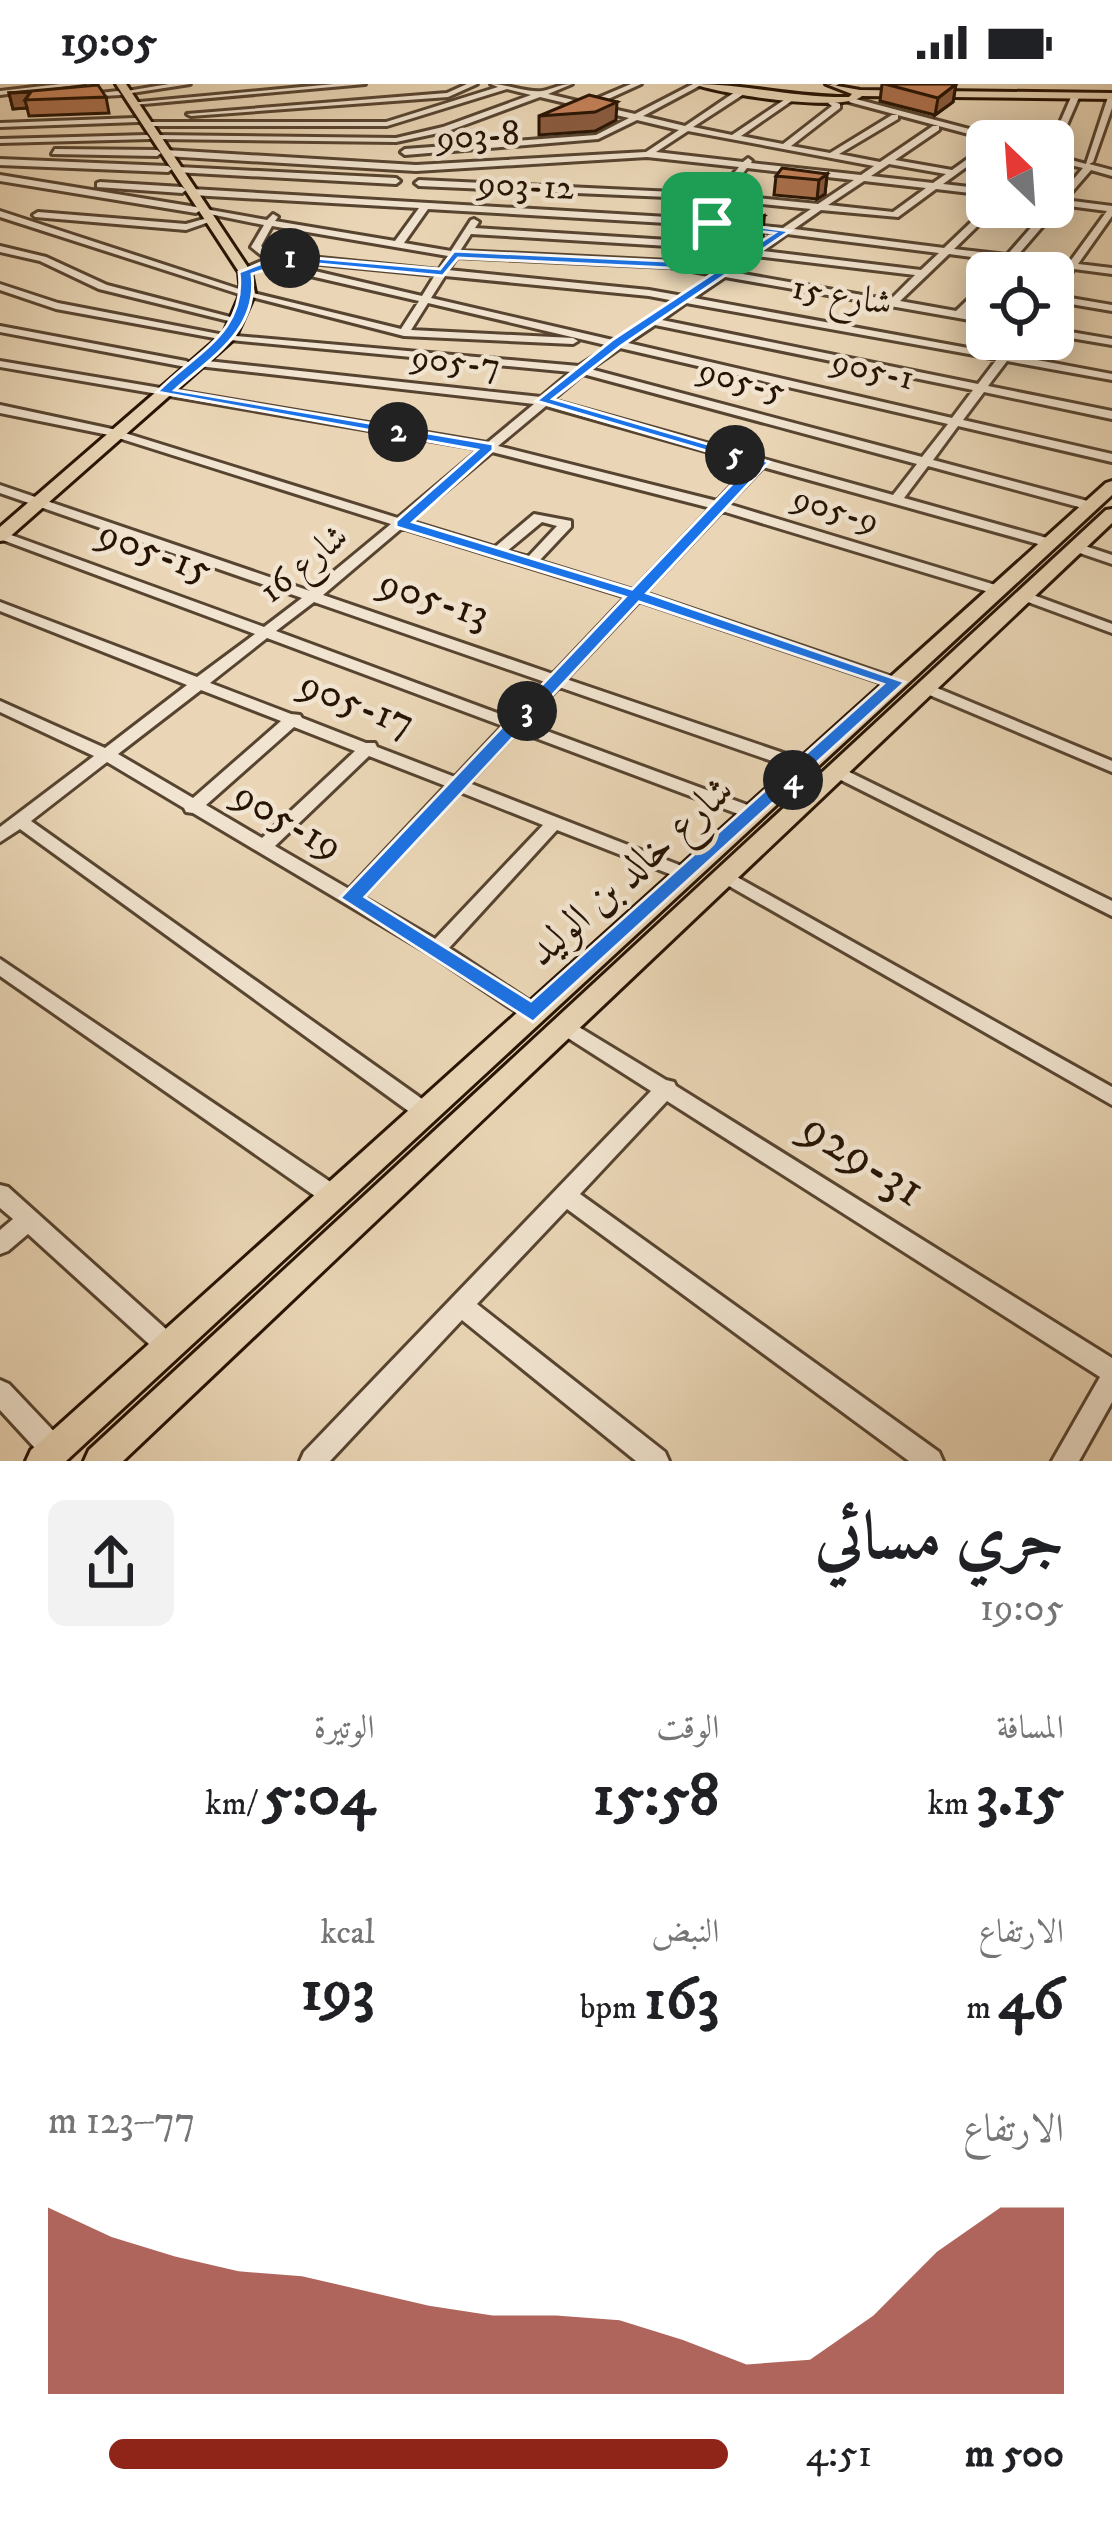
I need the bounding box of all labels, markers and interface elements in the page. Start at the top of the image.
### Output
text: 19:05 [60,14,157,70]
street label: 903-8 [433,111,521,161]
north arrow [966,120,1074,228]
map controls [966,120,1074,360]
street label: 903-12 [475,161,576,211]
pin [661,172,763,274]
icon: arrive [679,190,745,256]
pin: 1 [260,228,320,288]
text: 1 [284,237,296,278]
button: locate [966,252,1074,360]
street label: شارع 15 [787,265,896,333]
street label: 905-7 [407,335,503,389]
street label: 905-1 [826,338,919,401]
street label: 905-5 [692,347,790,414]
pin: 2 [368,402,428,462]
text: 2 [390,411,406,452]
pin: 5 [705,425,765,485]
text: 5 [727,434,743,475]
street label: 905-9 [786,475,885,544]
street label: 905-15 [89,507,219,597]
street label: شارع 16 [250,514,362,618]
street label: 905-13 [371,556,496,641]
street label: 905-17 [290,658,422,750]
pin: 3 [497,681,557,741]
text: 3 [521,690,533,731]
pin: 4 [763,750,823,810]
text: 4 [784,759,803,800]
street label: شارع خالد بن الوليد [517,765,750,984]
street label: 905-19 [222,768,352,873]
street label: 929-31 [787,1095,937,1222]
text: جري مسائي [815,1498,1064,1580]
button: share [48,1500,174,1626]
text: 19:05 [980,1584,1064,1633]
text: الوتيرة [314,1708,375,1749]
text: الوقت [656,1708,719,1749]
text: المسافة [997,1708,1064,1749]
text: 5:04 [263,1759,375,1834]
text: 15:58 [593,1759,719,1834]
text: 3.15 [976,1759,1064,1834]
text: /km [205,1784,263,1825]
text: km [928,1784,976,1825]
text: النبض [651,1912,719,1953]
text: الارتفاع [978,1912,1064,1953]
text: kcal [320,1913,375,1954]
text: 193 [300,1954,375,2029]
text: 163 [644,1963,719,2038]
text: 46 [998,1963,1064,2038]
text: bpm [580,1988,644,2029]
text: m [966,1988,998,2029]
text: 77–123 m [48,2097,195,2146]
text: الارتفاع [963,2105,1064,2154]
text: 4:51 [806,2430,872,2479]
text: 500 m [965,2430,1064,2479]

